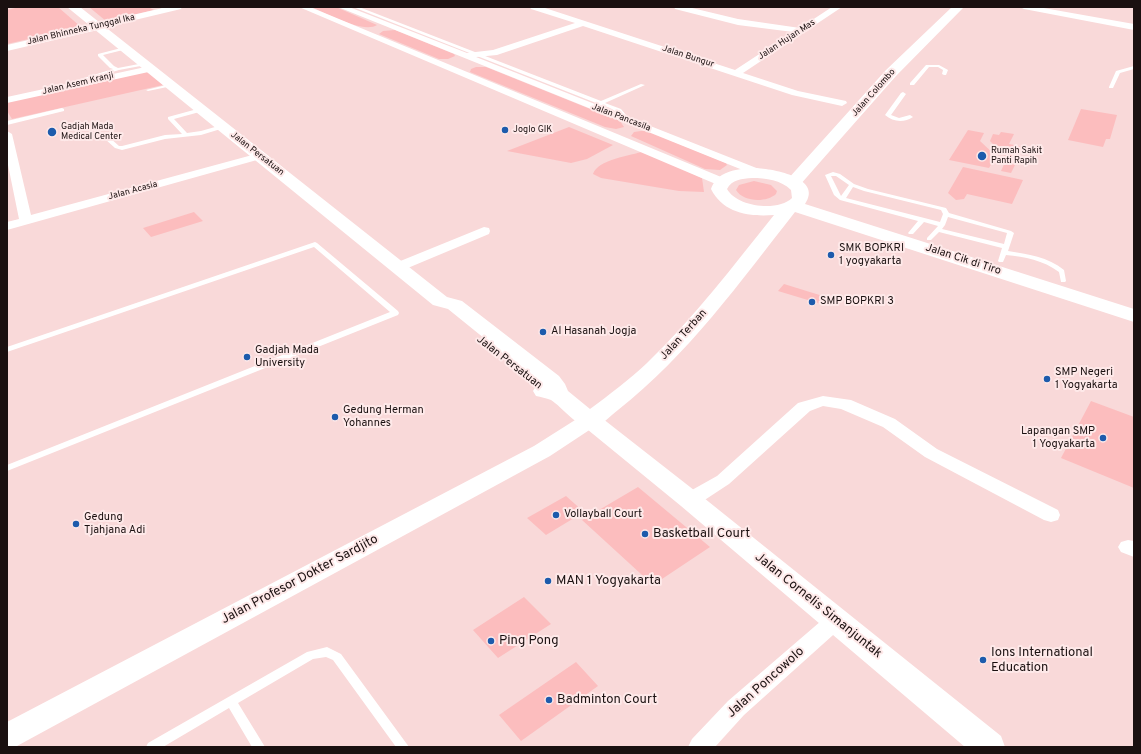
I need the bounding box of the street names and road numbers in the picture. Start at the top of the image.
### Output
street label: Jalan Bhinneka Tunggal Ika [26,12,136,48]
street label: Jalan Hujan Mas [756,18,818,62]
street label: Jalan Bungur [661,44,715,70]
street label: Jalan Colombo [850,67,898,119]
street label: Jalan Asem Kranji [41,71,115,97]
street label: Jalan Pancasila [590,102,652,134]
street label: Jalan Persatuan [228,130,286,178]
street label: Jalan Acasia [107,179,159,203]
street label: Jalan Cik di Tiro [924,242,1002,278]
street label: Jalan Terban [658,307,710,363]
street label: Jalan Persatuan [474,333,544,393]
street label: Jalan Profesor Dokter Sardjito [219,532,381,628]
street label: Jalan Cornelis Simanjuntak [751,550,885,662]
street label: Jalan Poncowolo [724,644,808,722]

